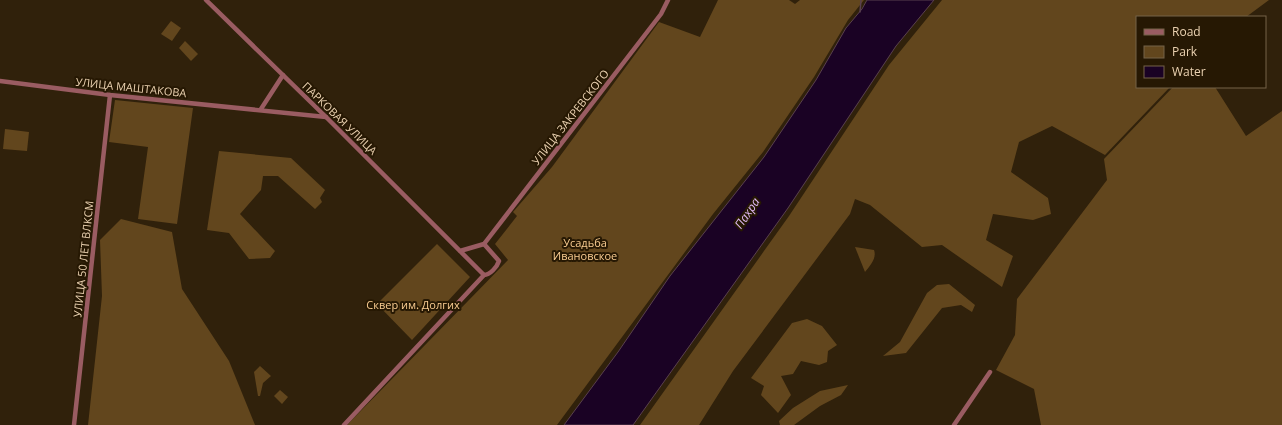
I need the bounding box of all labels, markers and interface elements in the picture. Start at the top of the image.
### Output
legend [1136,16,1266,88]
text: Road [1172,23,1201,40]
text: Park [1172,43,1198,60]
text: Water [1172,63,1206,80]
street label: УЛИЦА ЗАКРЕВСКОГО [528,66,612,168]
street label: УЛИЦА МАШТАКОВА [75,74,187,100]
street label: ПАРКОВАЯ УЛИЦА [299,78,381,158]
water label: Пахра [730,194,764,232]
street label: УЛИЦА 50 ЛЕТ ВЛКСМ [69,200,97,318]
park label: Усадьба Ивановское [553,235,617,263]
park label: Сквер им. Долгих [366,297,460,312]

